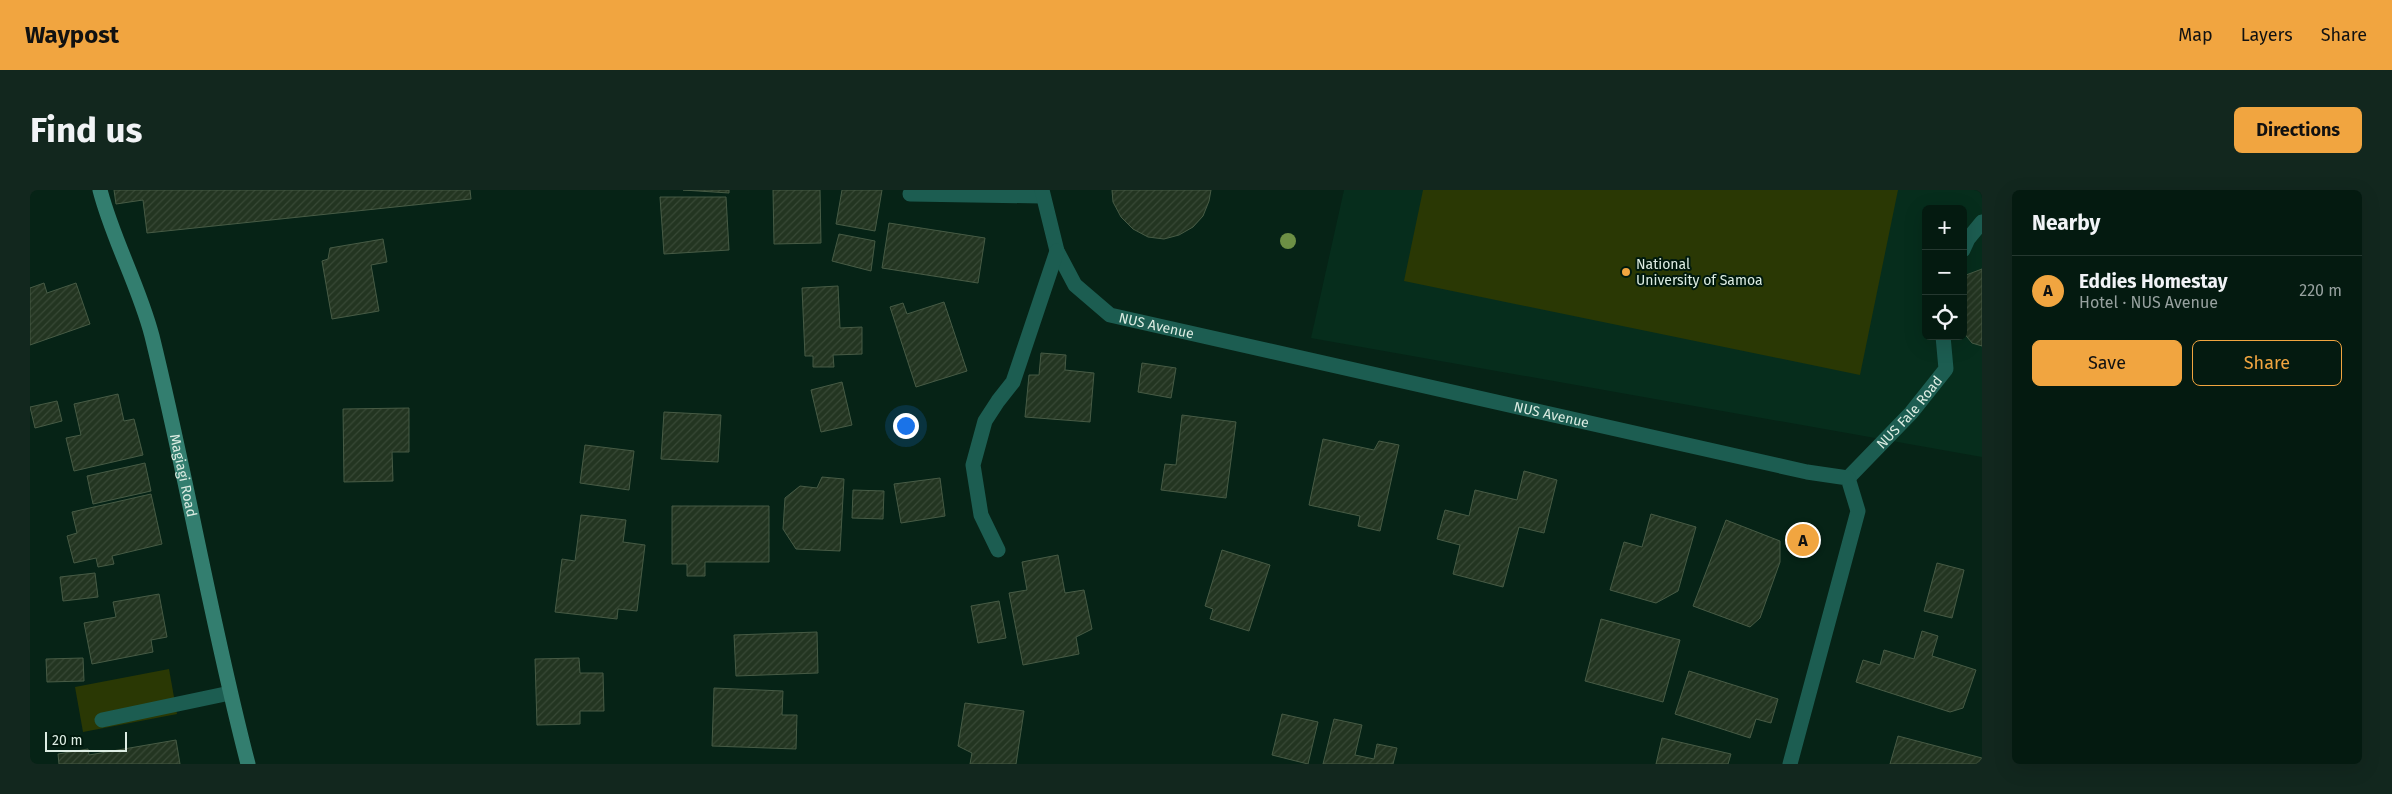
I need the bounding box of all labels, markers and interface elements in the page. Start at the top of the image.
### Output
text: Waypost [25,21,119,49]
text: Map [2178,24,2213,46]
text: Layers [2241,24,2293,46]
text: Share [2321,24,2367,46]
button: Directions [2234,107,2362,153]
text: Find us [30,109,142,151]
map controls [1922,205,1967,340]
button: + [1922,205,1967,250]
text: Nearby [2032,210,2100,236]
button: − [1922,250,1967,295]
place label: National University of Samoa [1636,256,1763,289]
marker: National University of Samoa [1620,266,1632,278]
text: Eddies Homestay [2079,270,2228,293]
text: A [2043,281,2053,300]
text: 220 m [2299,281,2342,300]
text: Hotel · NUS Avenue [2079,293,2218,312]
button: locate [1922,295,1967,340]
street label: NUS Avenue [1117,309,1196,342]
button: Save [2032,340,2182,386]
button: Share [2192,340,2342,386]
street label: NUS Fale Road [1873,372,1946,452]
street label: NUS Avenue [1512,398,1591,431]
your location [893,413,919,439]
street label: Magiagi Road [166,432,201,518]
pin: A [1787,521,1819,559]
scale bar [45,729,128,752]
text: 20 m [52,732,82,749]

